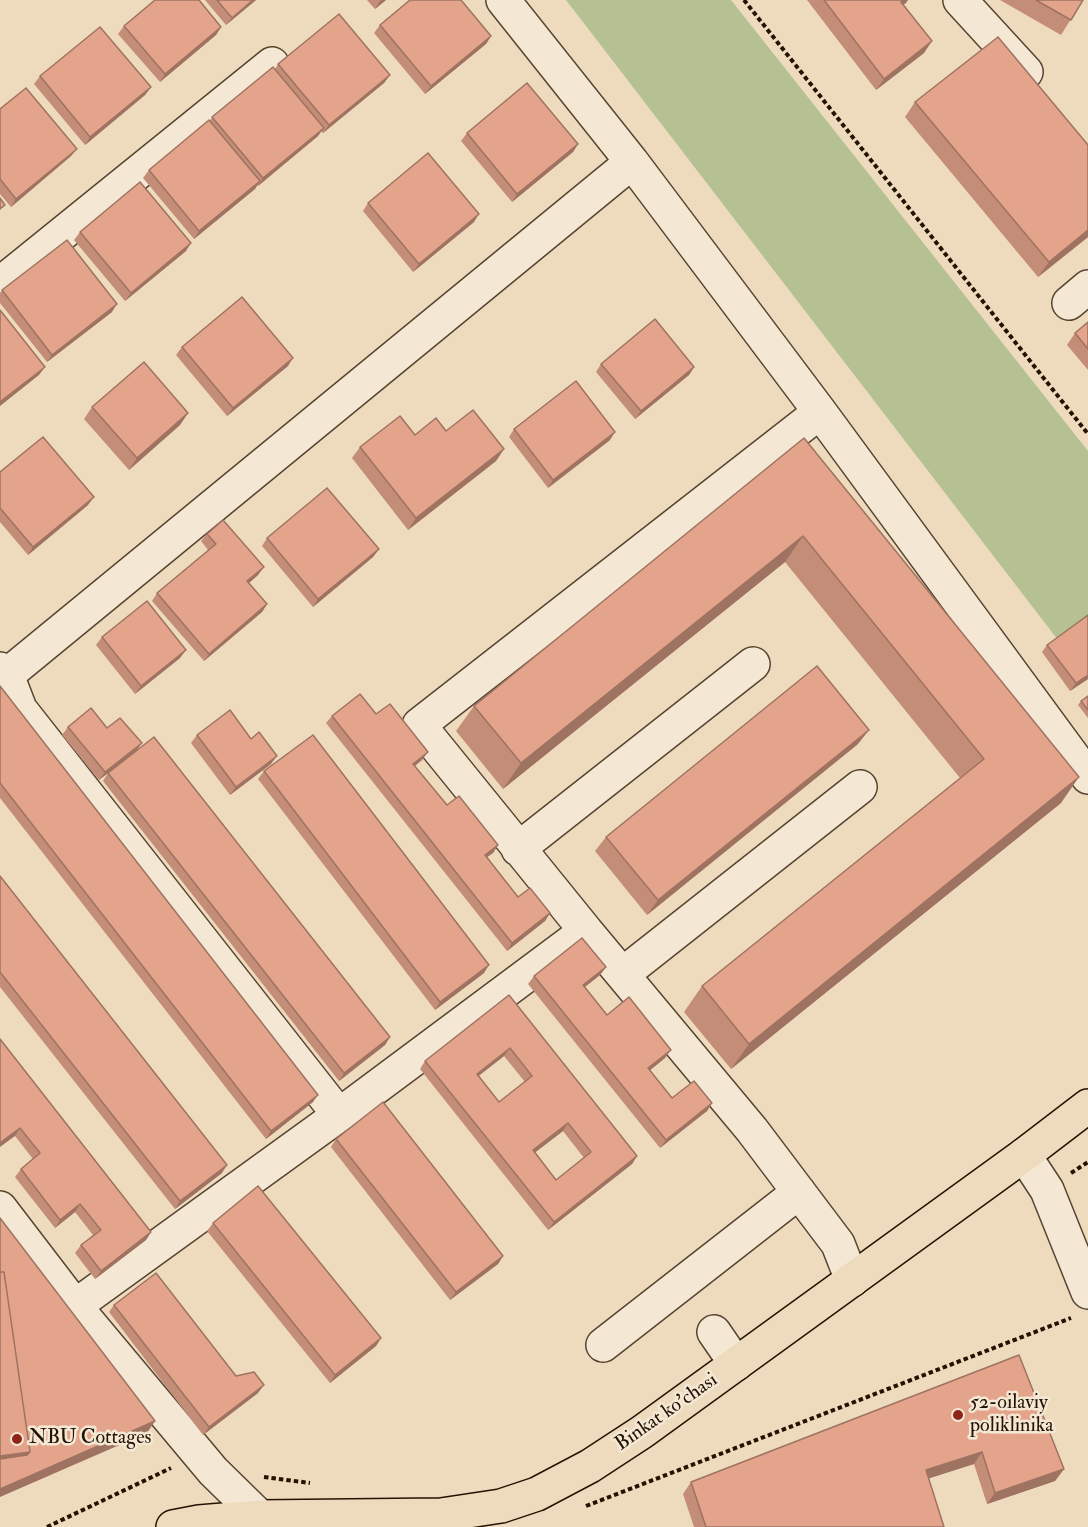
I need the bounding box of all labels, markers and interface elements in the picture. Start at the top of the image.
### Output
street label: Binkat ko'chasi [611,1369,723,1457]
place label: 52-oilaviy poliklinika [970,1392,1053,1439]
marker: 52-oilaviy poliklinika [951,1408,965,1422]
place label: NBU Cottages [29,1427,151,1451]
marker: NBU Cottages [10,1432,24,1446]

